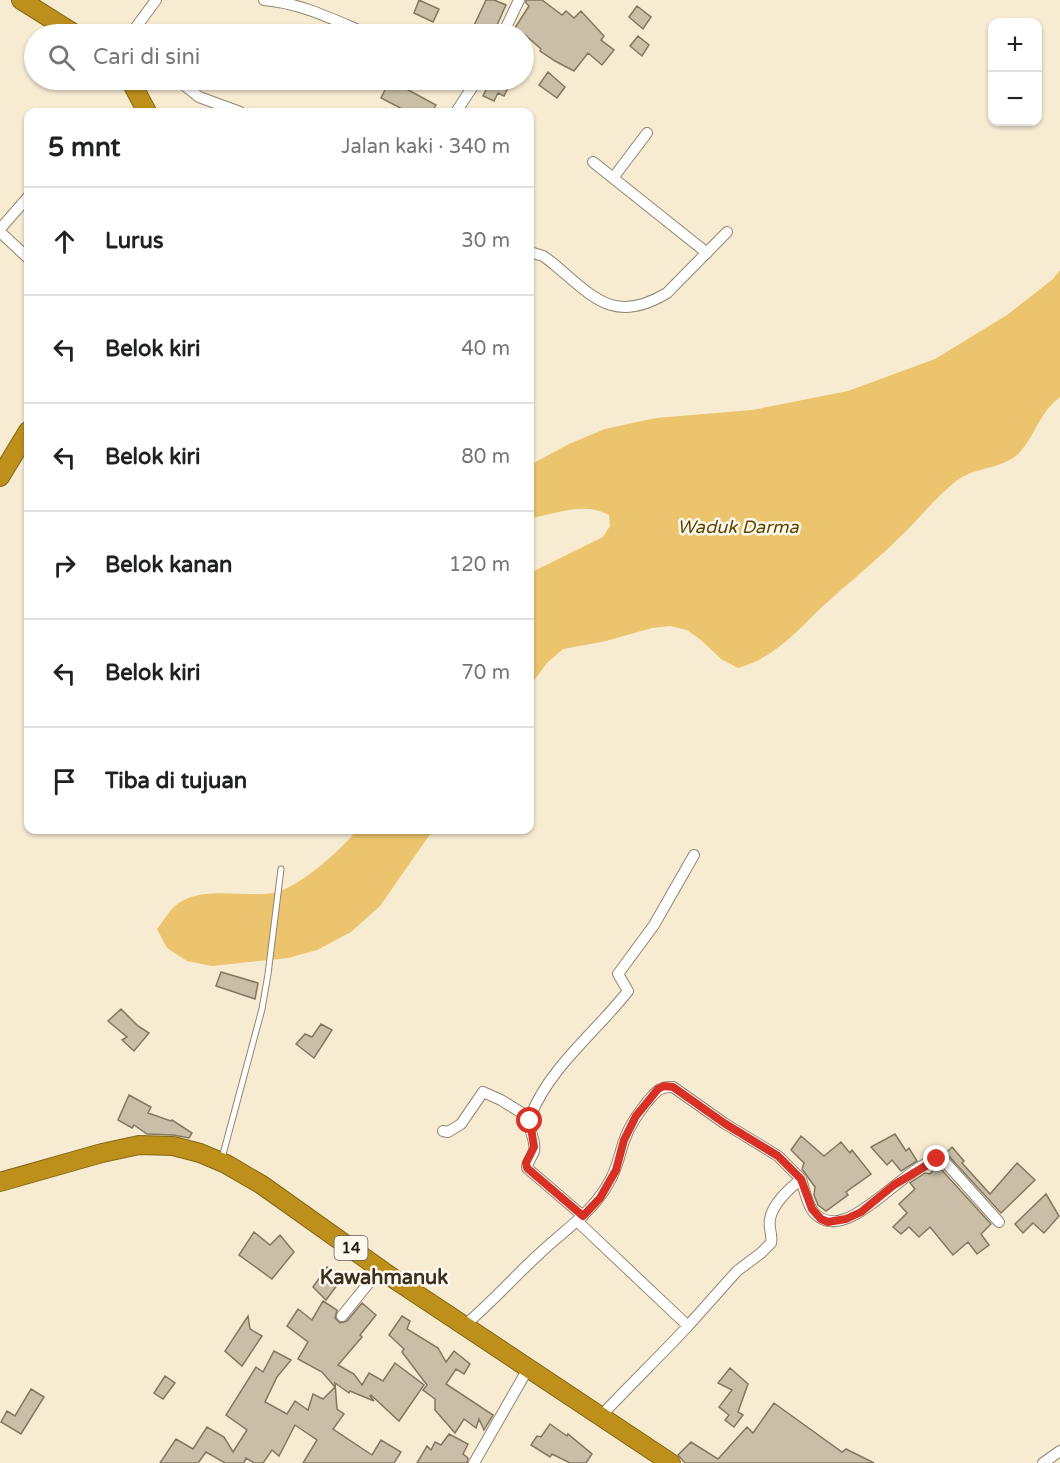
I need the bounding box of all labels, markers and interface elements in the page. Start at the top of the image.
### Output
map controls [988,18,1042,126]
button: + [988,18,1042,72]
search box [24,24,534,90]
icon: search [45,41,78,74]
text: Cari di sini [93,44,200,70]
button: − [988,72,1042,126]
text: 5 mnt [48,132,120,163]
text: Jalan kaki · 340 m [341,135,510,159]
icon: ahead [48,225,81,258]
text: Lurus [105,228,163,254]
text: 30 m [461,229,510,253]
icon: left [48,333,81,366]
text: Belok kiri [105,336,201,362]
text: 40 m [461,337,510,361]
icon: left [48,441,81,474]
text: Belok kiri [105,444,201,470]
text: 80 m [461,445,510,469]
water label: Waduk Darma [677,516,800,538]
icon: right [48,549,81,582]
text: Belok kanan [105,552,232,578]
text: 120 m [449,553,510,577]
icon: left [48,657,81,690]
text: Belok kiri [105,660,201,686]
text: 70 m [461,661,510,685]
icon: arrive [48,765,81,798]
text: Tiba di tujuan [105,768,247,794]
route start [516,1107,542,1133]
route end [923,1145,949,1171]
road number: 14 [334,1236,368,1260]
district label: Kawahmanuk [320,1266,448,1290]

